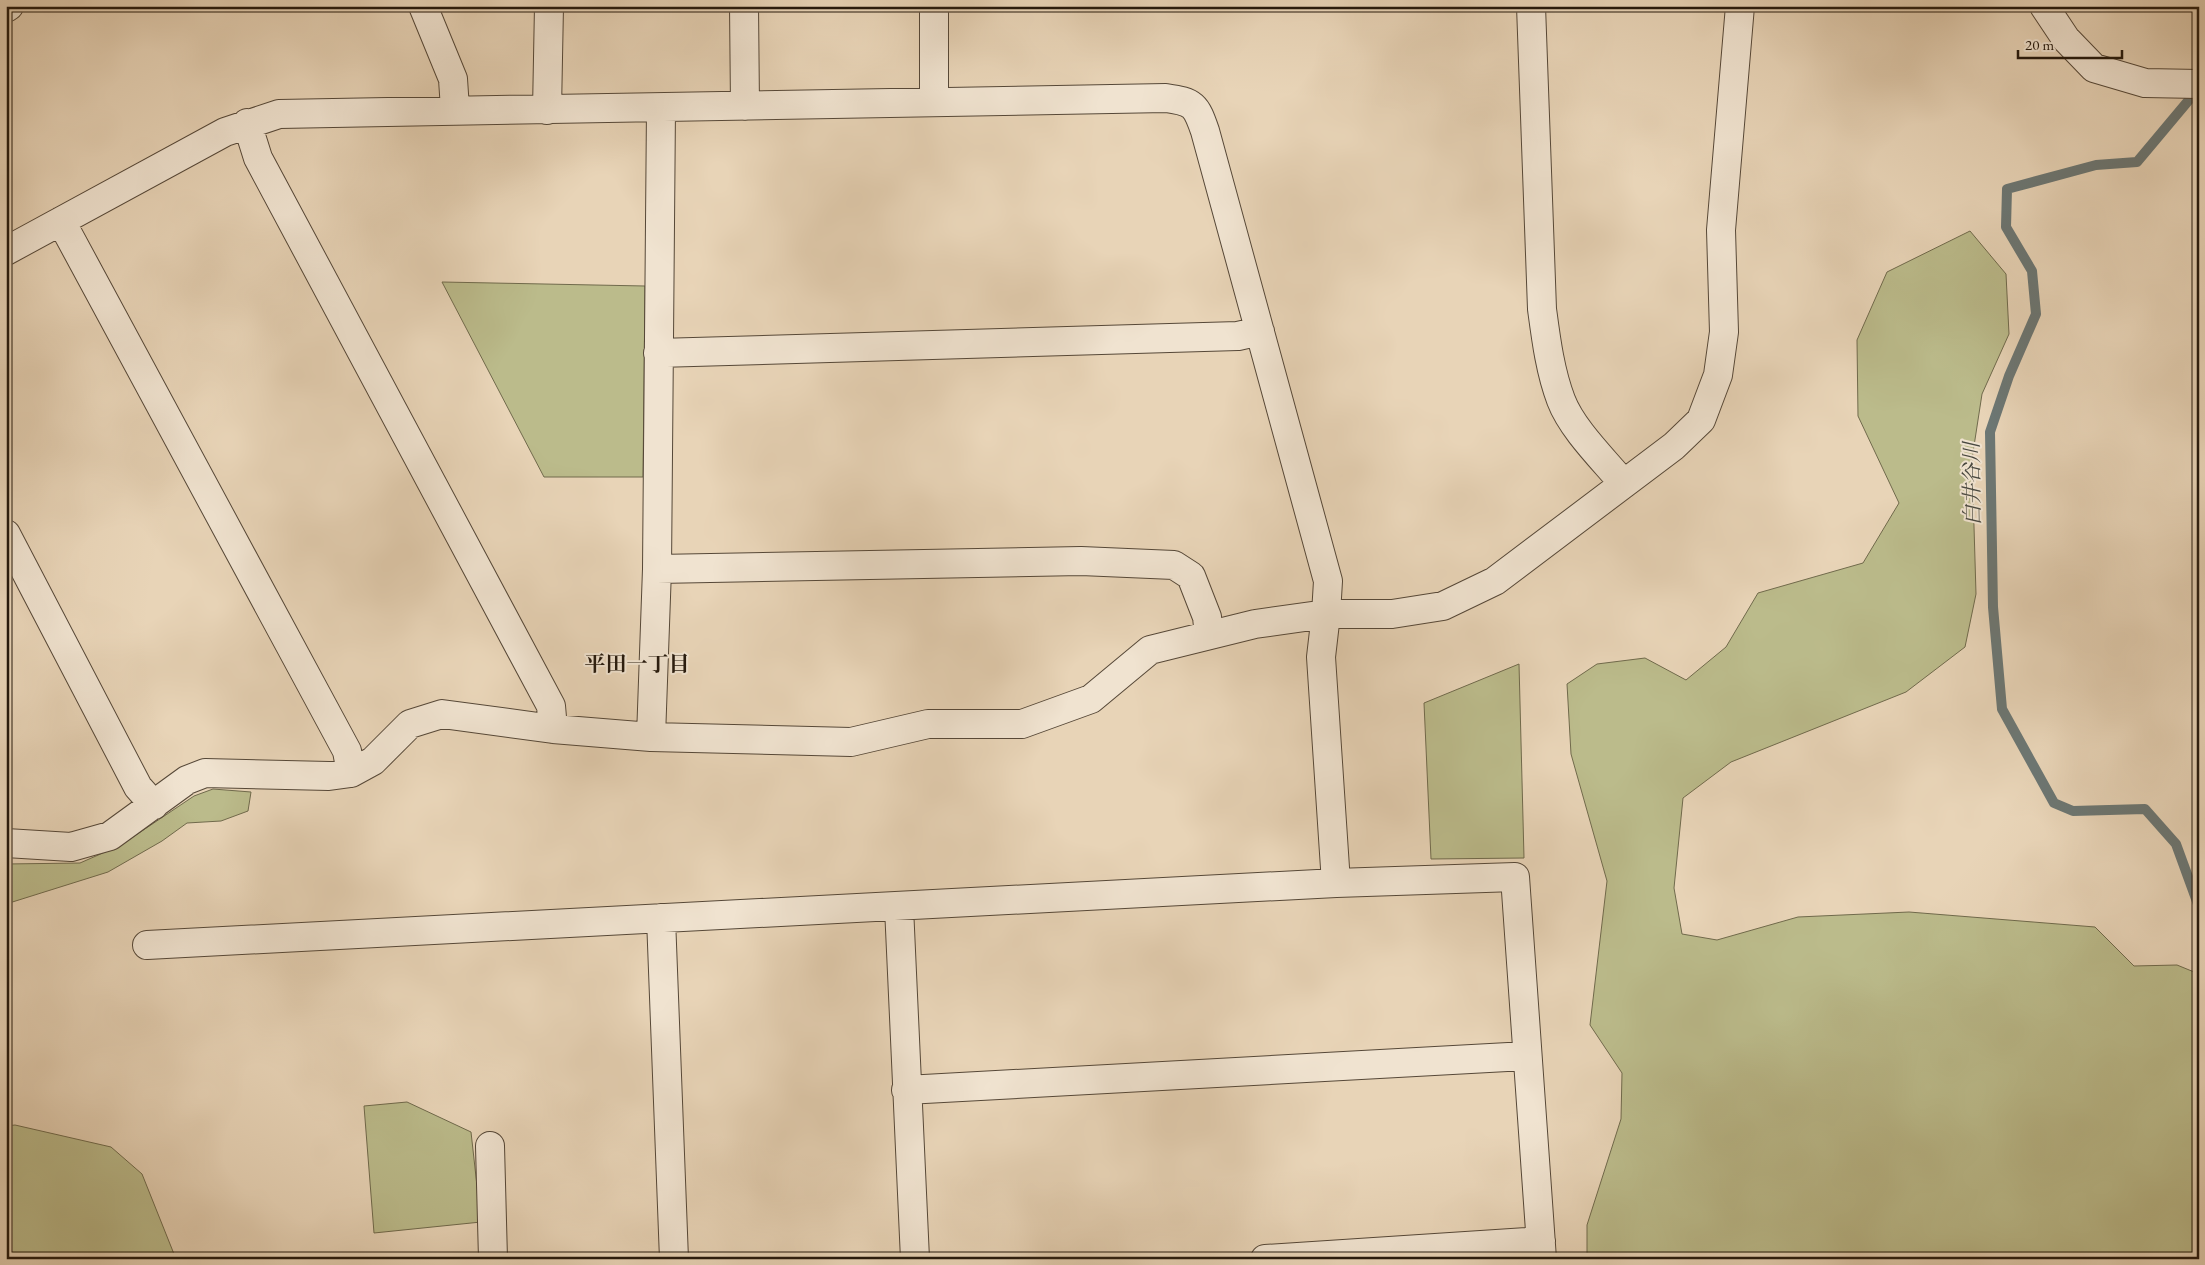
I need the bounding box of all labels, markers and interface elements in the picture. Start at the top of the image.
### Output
scale bar [2018,28,2121,60]
text: 20 m [2025,35,2054,54]
water label: 白井谷川 [1957,440,1986,526]
district label: 平田一丁目 [585,650,690,677]

